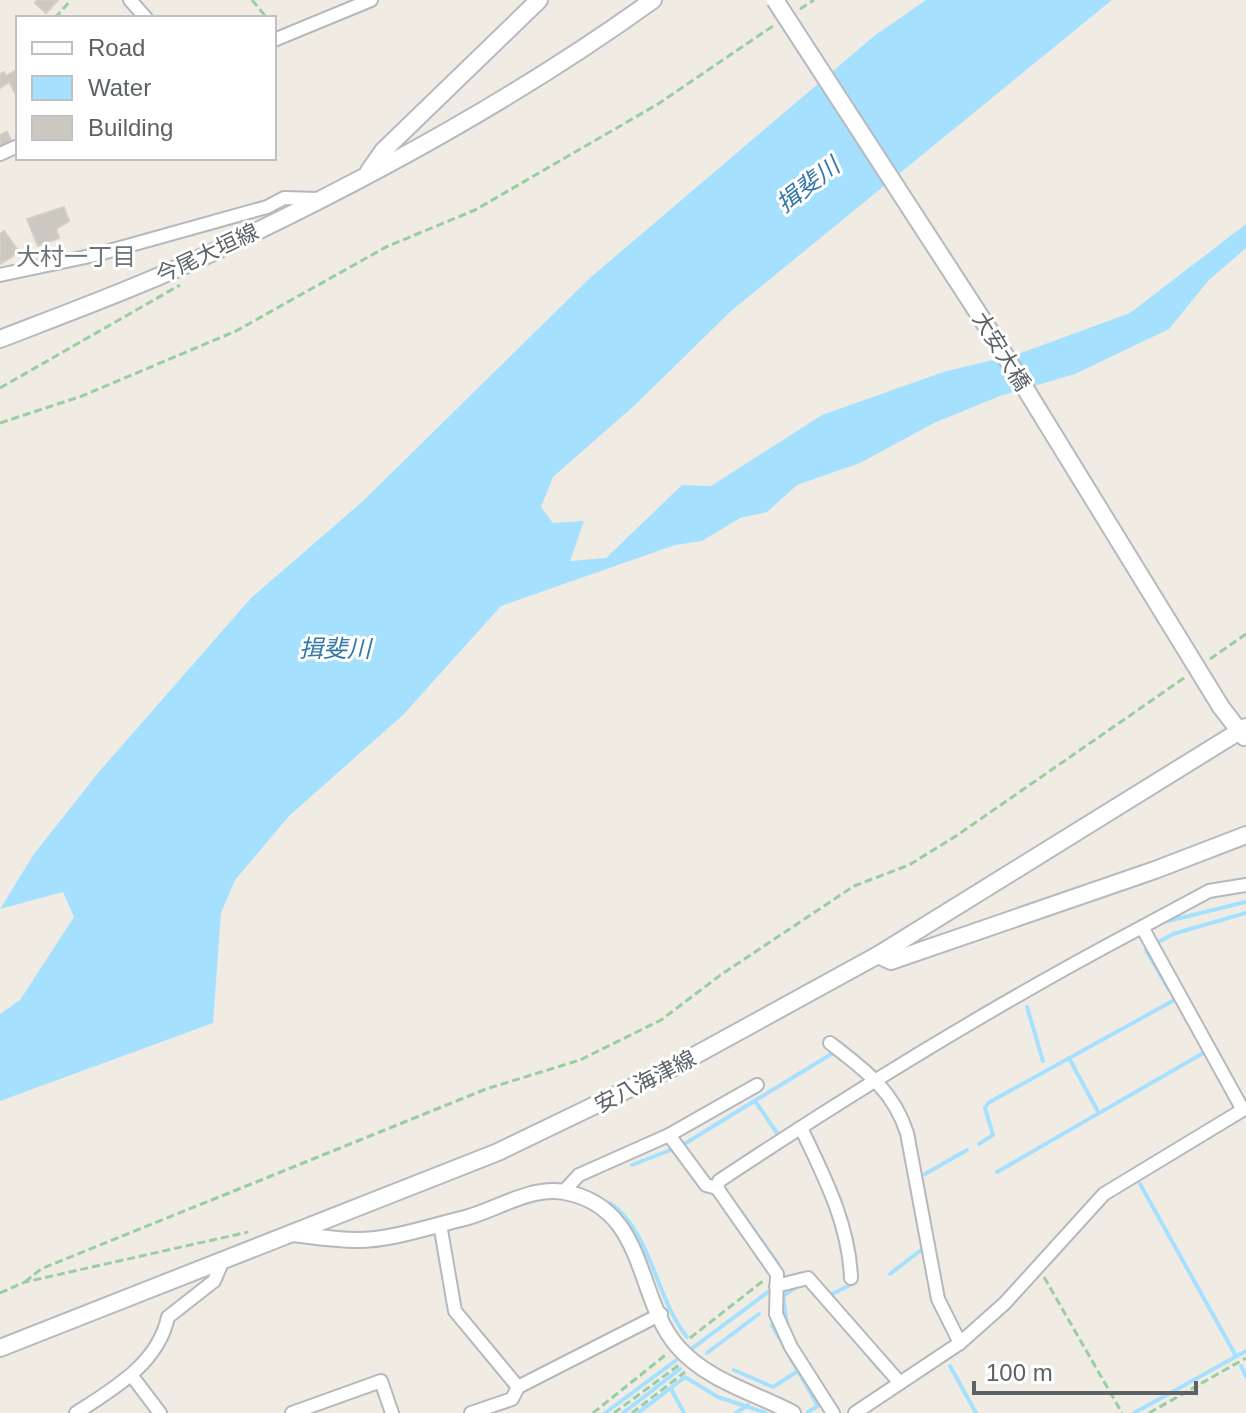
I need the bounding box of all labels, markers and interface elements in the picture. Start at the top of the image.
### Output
legend [16,16,276,160]
text: Road [88,34,145,61]
text: Water [88,74,151,101]
text: Building [88,114,173,141]
water label: 揖斐川 [771,150,847,217]
street label: 今尾大垣線 [152,219,262,288]
district label: 大村一丁目 [16,243,136,270]
street label: 大安大橋 [968,307,1035,395]
water label: 揖斐川 [299,635,374,662]
street label: 安八海津線 [591,1045,700,1118]
scale bar [974,1345,1196,1395]
text: 100 m [986,1359,1053,1386]

